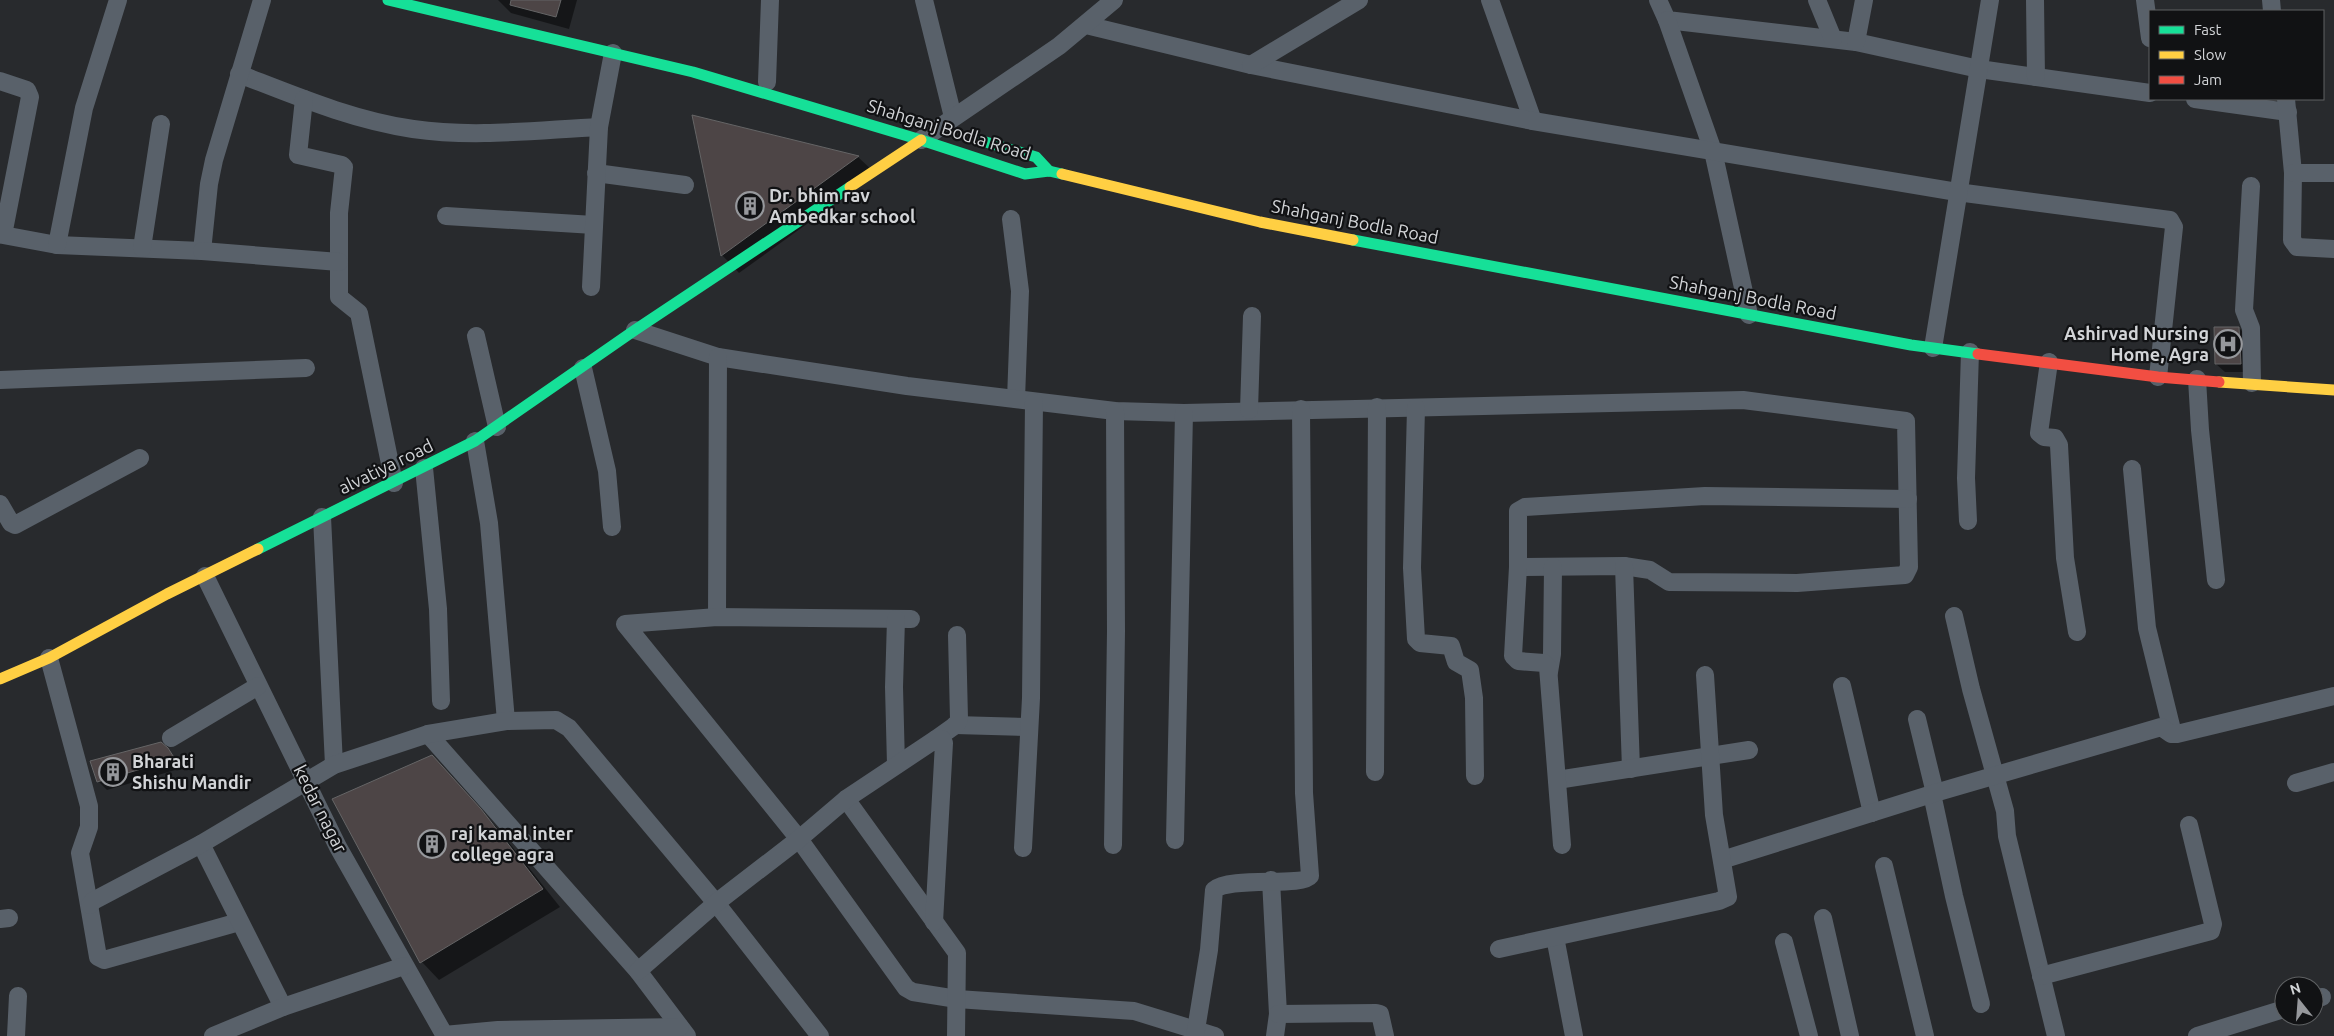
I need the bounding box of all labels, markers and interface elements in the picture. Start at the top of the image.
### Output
legend [2149,10,2324,100]
text: Fast [2194,21,2222,38]
text: Slow [2194,46,2227,63]
text: Jam [2194,71,2222,88]
street label: Shahganj Bodla Road [865,95,1033,163]
place label: Dr. bhim rav Ambedkar school [769,185,916,226]
building icon: Dr. bhim rav Ambedkar school [735,191,765,221]
street label: Shahganj Bodla Road [1270,195,1440,247]
street label: Shahganj Bodla Road [1668,271,1838,323]
place label: Ashirvad Nursing Home, Agra [2064,323,2209,364]
hospital icon: Ashirvad Nursing Home, Agra [2213,329,2243,359]
street label: alvatiya road [335,435,436,498]
place label: Bharati Shishu Mandir [132,751,252,792]
building icon: Bharati Shishu Mandir [98,757,128,787]
street label: kedar nagar [290,762,352,856]
place label: raj kamal inter college agra [451,823,574,864]
building icon: raj kamal inter college agra [417,829,447,859]
north arrow [2274,976,2324,1026]
text: N [2288,979,2303,998]

